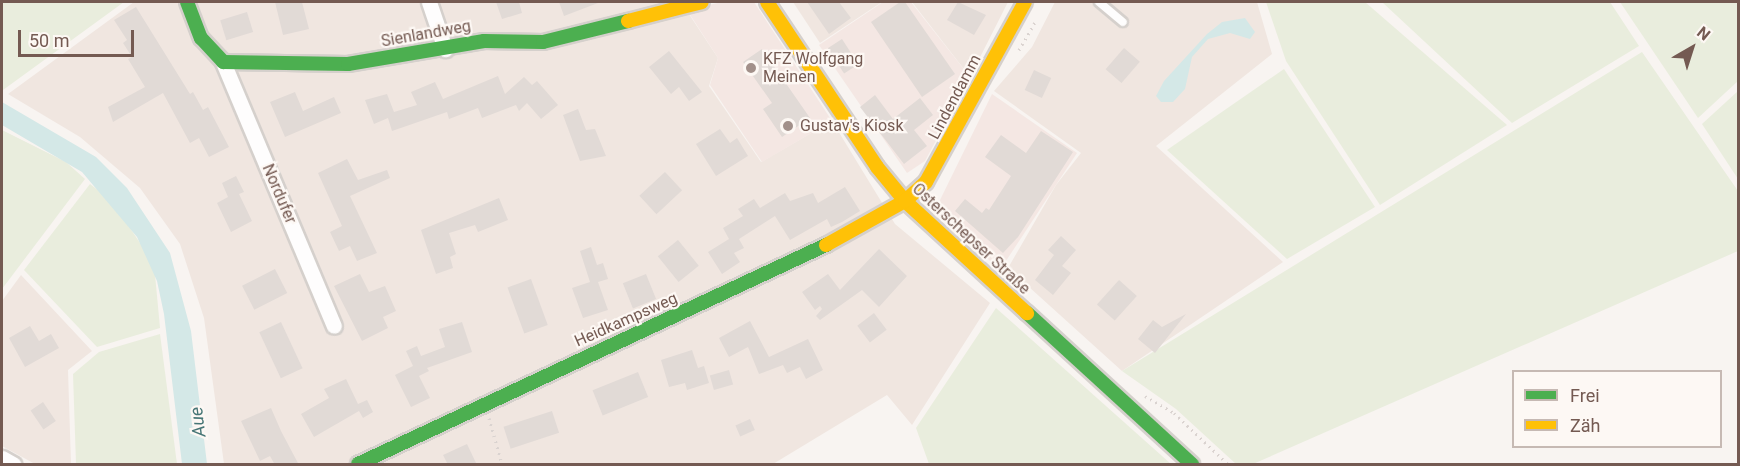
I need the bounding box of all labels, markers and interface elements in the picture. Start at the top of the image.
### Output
street label: Sienlandweg [380,17,472,51]
scale bar [21,18,136,56]
north arrow [1662,18,1722,78]
text: N [1693,23,1714,45]
text: 50 m [29,30,69,51]
place label: KFZ Wolfgang Meinen [763,49,863,87]
street label: Lindendamm [925,51,985,143]
marker: KFZ Wolfgang Meinen [744,61,758,75]
place label: Gustav's Kiosk [800,116,903,136]
marker: Gustav's Kiosk [781,119,795,133]
street label: Nordufer [258,161,300,227]
street label: Osterschepser Straße [908,179,1034,299]
street label: Heidkampsweg [572,289,680,351]
legend [1512,370,1722,448]
text: Frei [1570,385,1600,406]
water label: Aue [185,406,211,438]
text: Zäh [1570,415,1601,436]

